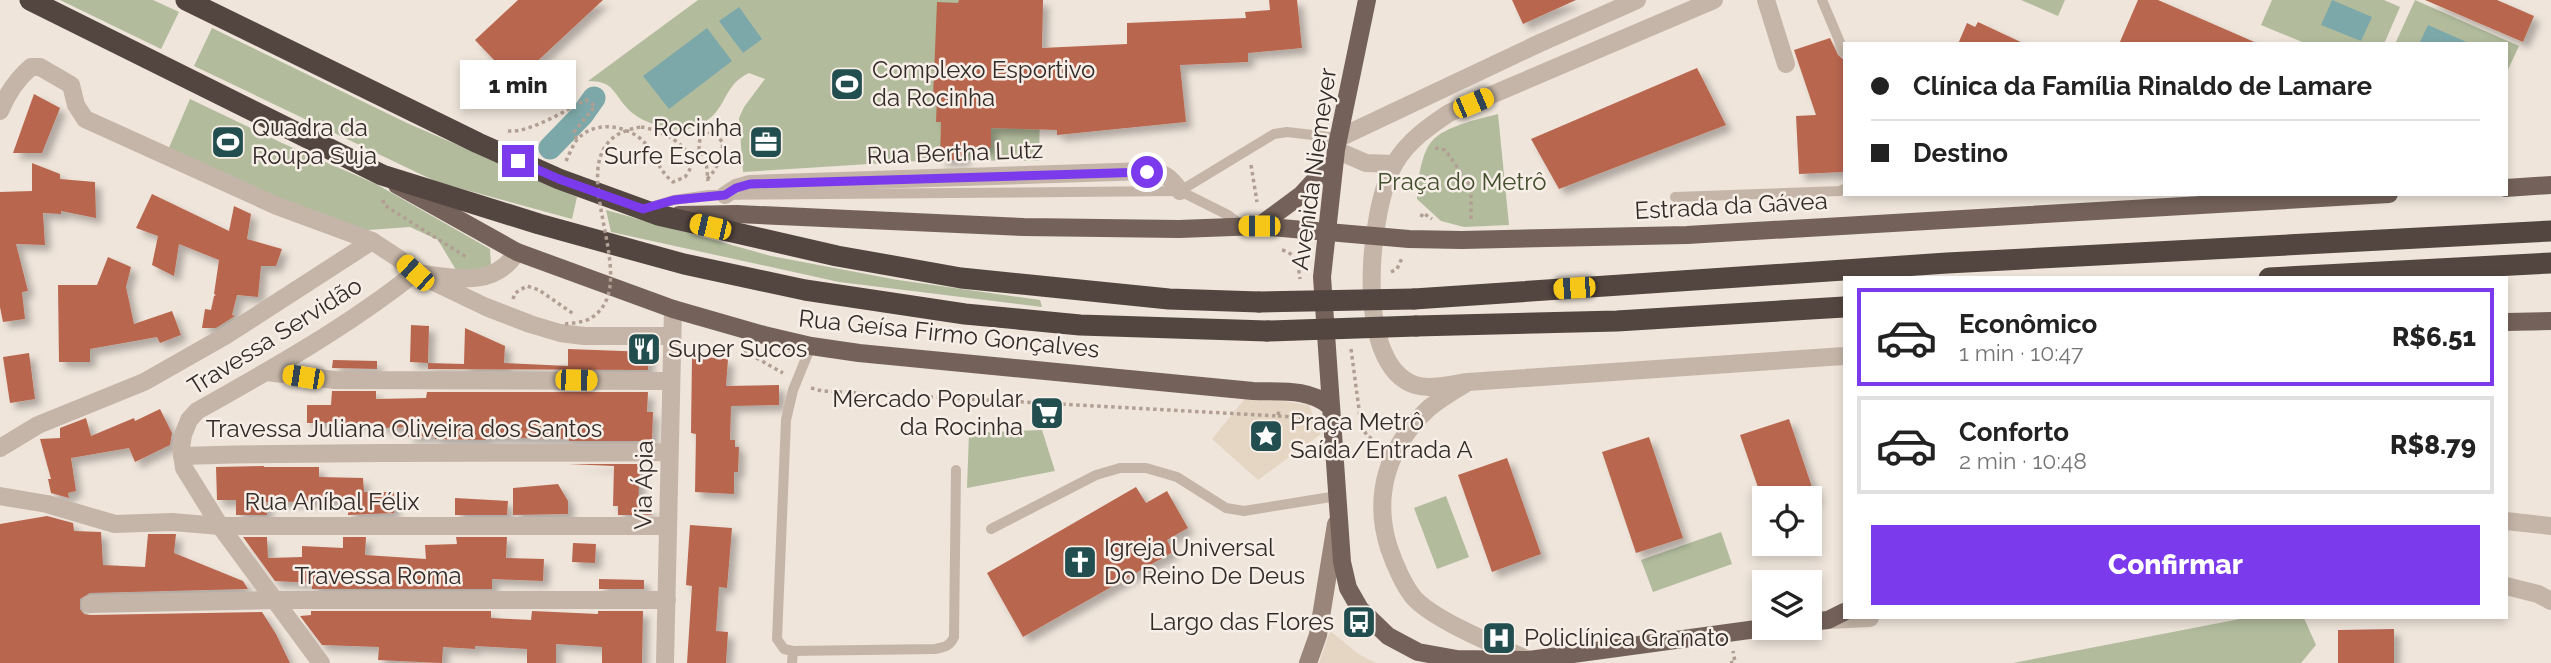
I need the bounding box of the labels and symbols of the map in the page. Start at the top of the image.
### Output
place label: Complexo Esportivo da Rocinha [872,55,1095,112]
callout: 1 min [460,60,576,108]
sports icon: Complexo Esportivo da Rocinha [828,65,866,103]
street label: Avenida Niemeyer [1285,65,1342,272]
car [1450,85,1497,121]
place label: Quadra da Roupa Suja [252,113,377,170]
place label: Rocinha Surfe Escola [604,113,742,170]
sports icon: Quadra da Roupa Suja [209,123,247,161]
office icon: Rocinha Surfe Escola [747,123,785,161]
street label: Rua Bertha Lutz [866,135,1044,170]
route end [502,145,534,177]
route start [1131,156,1163,188]
park label: Praça do Metrô [1377,167,1547,196]
street label: Estrada da Gávea [1634,186,1828,225]
car [688,212,733,242]
car [1239,216,1281,237]
car [393,251,438,295]
street label: Travessa Servidão [182,270,367,401]
car [1553,276,1596,300]
street label: Rua Geísa Firmo Gonçalves [797,303,1101,364]
restaurant icon: Super Sucos [625,330,663,368]
place label: Super Sucos [668,334,807,363]
car [281,363,326,391]
car [555,369,598,391]
place label: Mercado Popular da Rocinha [832,384,1024,441]
supermarket icon: Mercado Popular da Rocinha [1028,394,1066,432]
place label: Praça Metrô Saída/Entrada A [1290,407,1473,464]
street label: Travessa Juliana Oliveira dos Santos [206,414,602,443]
place icon: Praça Metrô Saída/Entrada A [1247,417,1285,455]
street label: Via Ápia [628,440,659,530]
street label: Rua Aníbal Félix [245,487,419,516]
place label: Igreja Universal Do Reino De Deus [1104,533,1305,590]
church icon: Igreja Universal Do Reino De Deus [1061,543,1099,581]
street label: Travessa Roma [294,561,462,590]
bus stop icon: Largo das Flores [1340,603,1378,641]
place label: Largo das Flores [1149,607,1334,636]
hospital icon: Policlínica Granato [1480,619,1518,657]
place label: Policlínica Granato [1524,623,1729,652]

